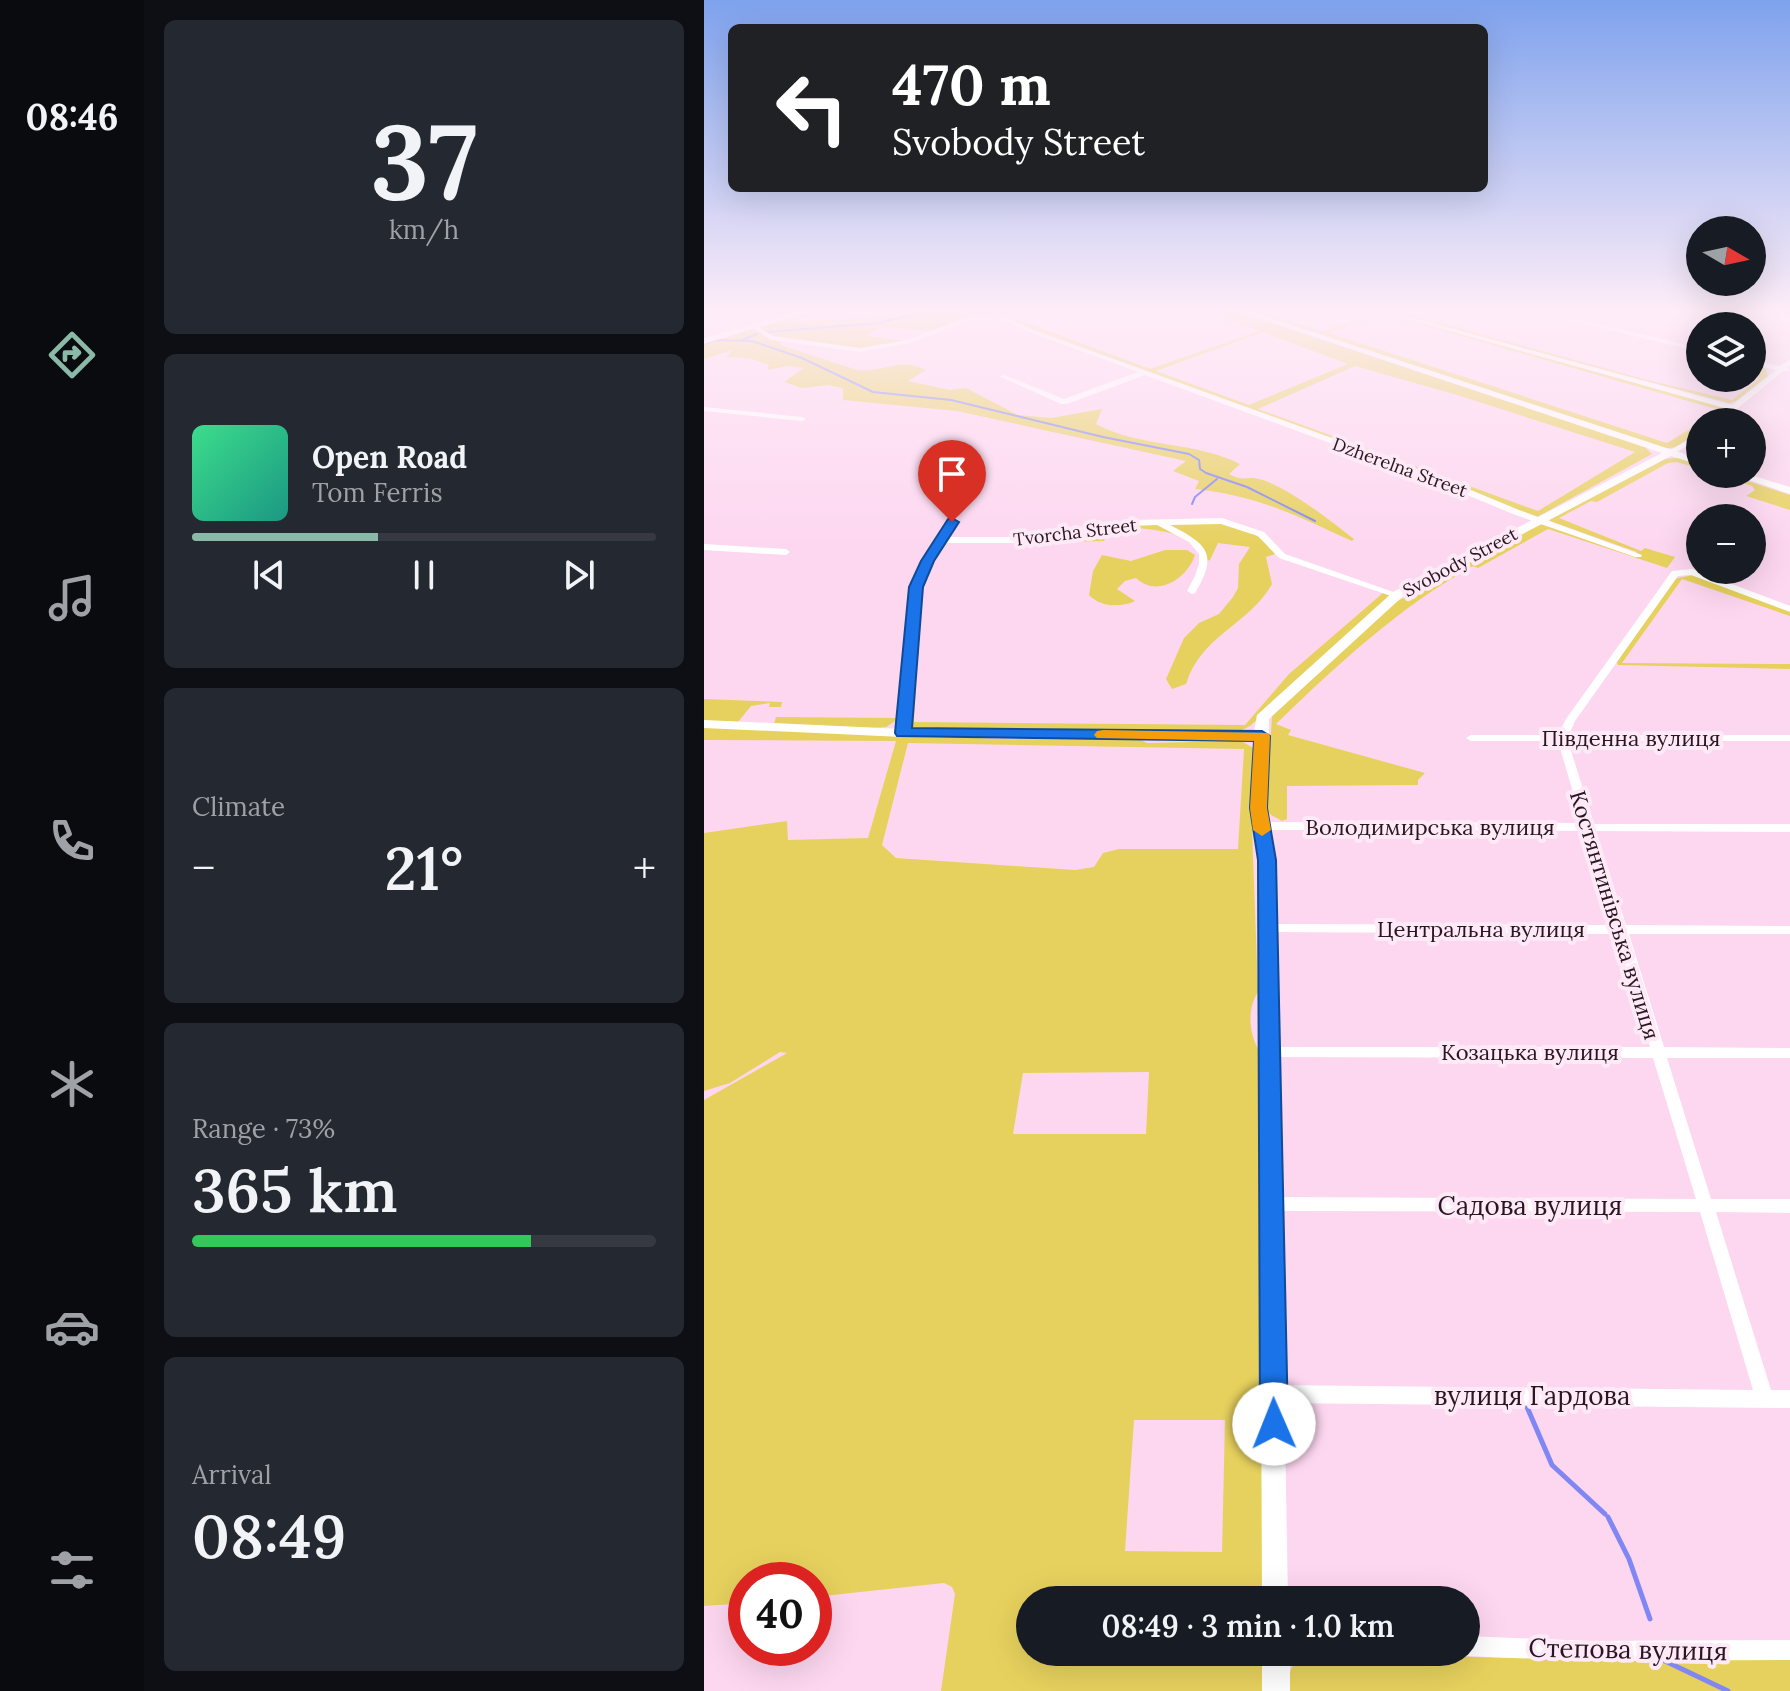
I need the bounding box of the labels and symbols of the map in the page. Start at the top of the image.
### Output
north arrow [1686,216,1766,296]
street label: Dzherelna Street [1330,432,1470,502]
pin [918,440,986,522]
street label: Tvorcha Street [1012,513,1138,551]
street label: Svobody Street [1399,522,1521,602]
street label: Південна вулиця [1541,724,1721,752]
street label: Костянтинівська вулиця [1564,787,1666,1043]
street label: Володимирська вулиця [1305,813,1555,841]
street label: Центральна вулиця [1377,915,1585,943]
street label: Козацька вулиця [1441,1038,1619,1066]
street label: Садова вулиця [1437,1189,1623,1222]
street label: вулиця Гардова [1434,1379,1630,1412]
position arrow [1232,1382,1316,1466]
speed limit sign: 40 [728,1562,832,1666]
street label: Степова вулиця [1528,1631,1728,1667]

